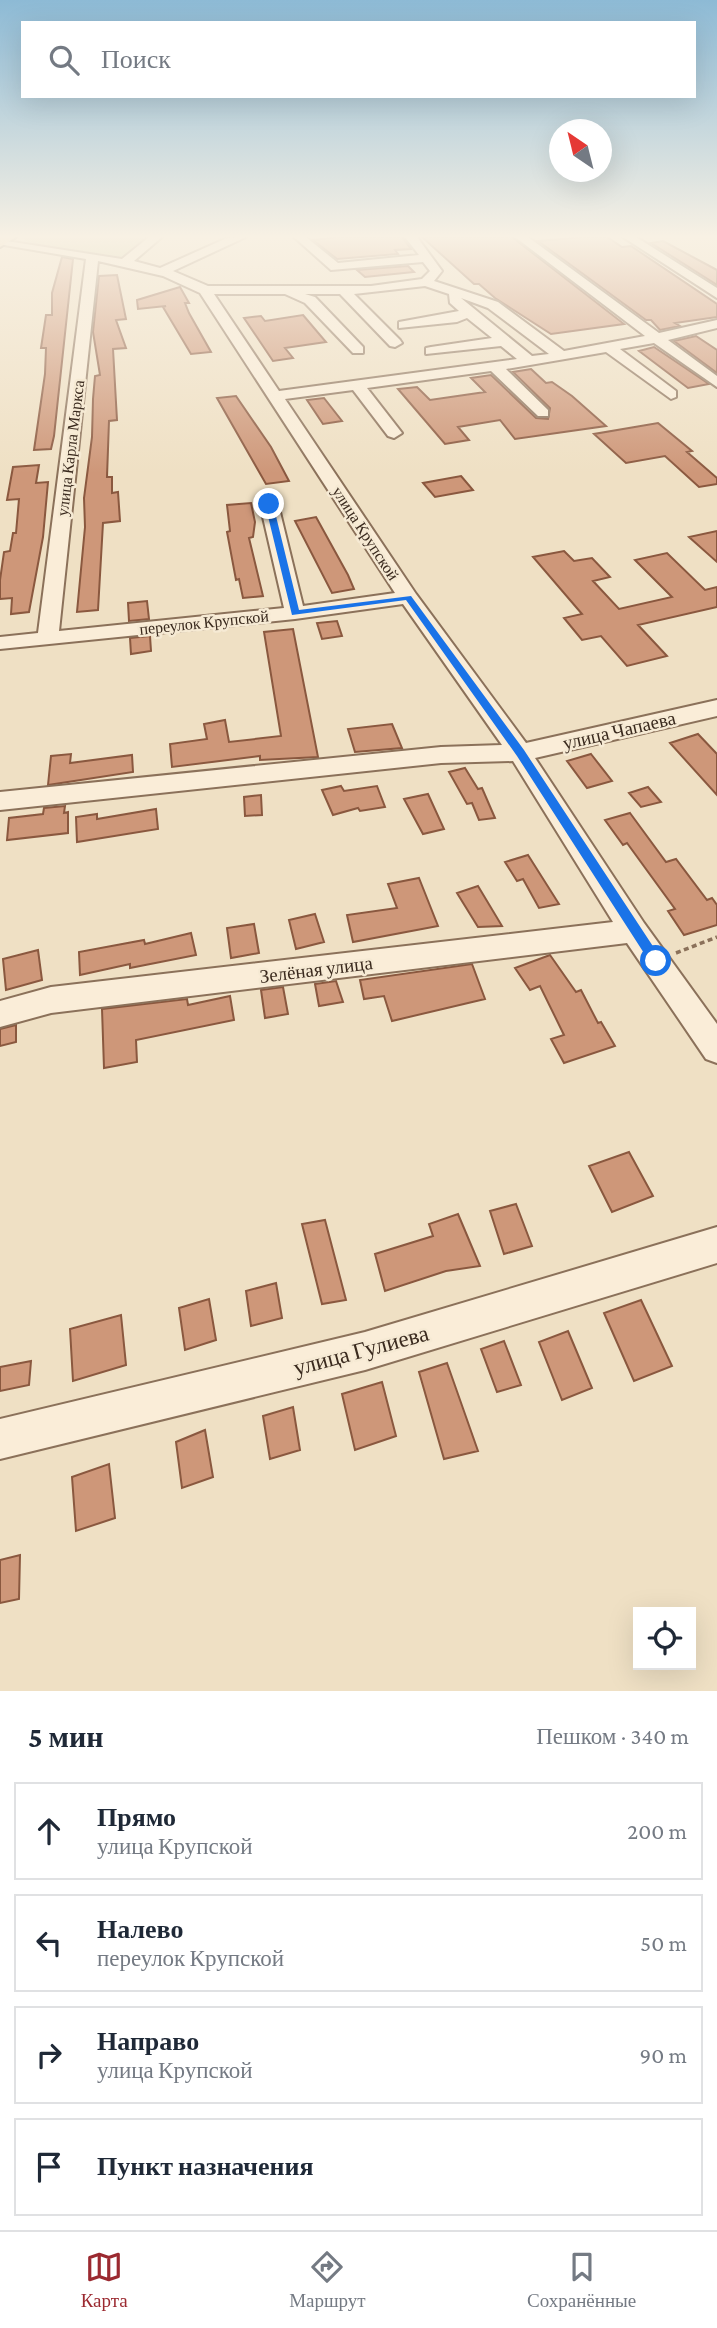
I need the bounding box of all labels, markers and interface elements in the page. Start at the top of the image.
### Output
search box [21,21,696,98]
icon: search [45,41,83,79]
text: Поиск [101,45,171,74]
north arrow [549,119,612,182]
street label: улица Карла Маркса [54,379,88,517]
street label: улица Крупской [328,483,402,584]
route end [253,488,284,519]
street label: переулок Крупской [138,607,270,639]
street label: улица Чапаева [561,707,678,754]
route start [640,945,671,976]
street label: Зелёная улица [258,952,374,987]
street label: улица Гулиева [291,1319,431,1381]
map controls [633,1607,696,1670]
button: locate [633,1607,696,1670]
text: 5 мин [28,1720,103,1753]
text: Пешком · 340 m [536,1723,689,1749]
text: Прямо [97,1803,176,1832]
icon: ahead [30,1812,68,1850]
text: 200 m [627,1818,687,1844]
text: улица Крупской [97,1833,252,1859]
text: Налево [97,1915,183,1944]
icon: left [30,1924,68,1962]
text: 50 m [640,1930,687,1956]
text: переулок Крупской [97,1945,284,1971]
text: Направо [97,2027,199,2056]
icon: right [30,2036,68,2074]
text: 90 m [640,2042,687,2068]
text: улица Крупской [97,2057,252,2083]
icon: arrive [30,2148,68,2186]
text: Пункт назначения [97,2152,314,2181]
tab: Карта [81,2248,128,2312]
tab: Маршрут [289,2248,366,2312]
tab: Сохранённые [527,2248,636,2312]

